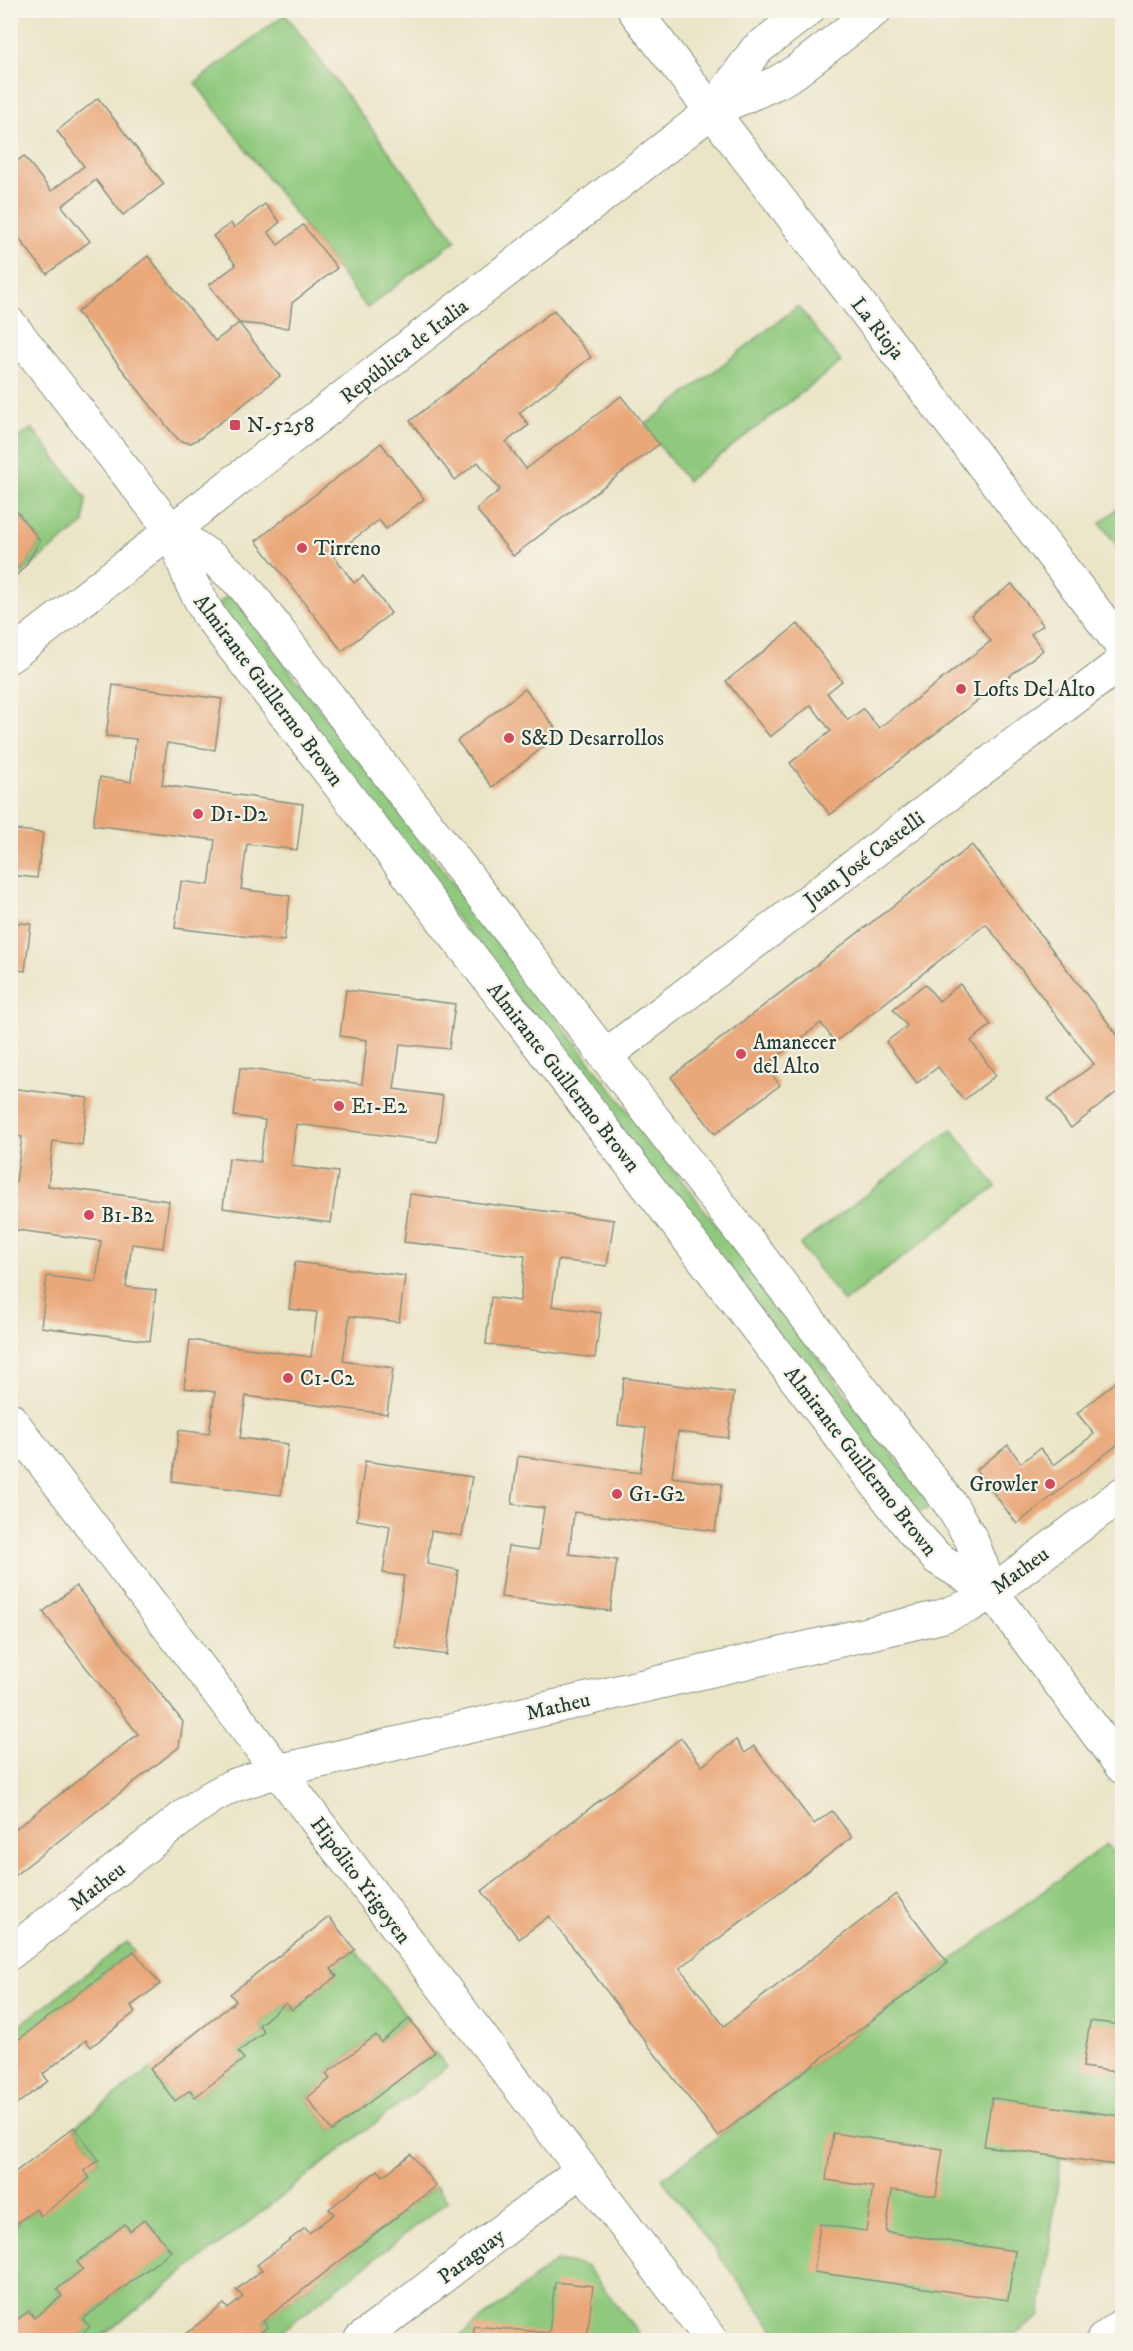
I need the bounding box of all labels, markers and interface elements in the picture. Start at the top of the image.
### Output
street label: La Rioja [845,292,910,365]
street label: República de Italia [335,294,474,410]
place label: N-5258 [247,413,314,439]
marker: N-5258 [228,418,242,432]
place label: Tirreno [314,536,381,562]
marker: Tirreno [295,541,309,555]
street label: Almirante Guillermo Brown [188,589,349,792]
place label: Lofts Del Alto [973,677,1095,703]
marker: Lofts Del Alto [954,682,968,696]
place label: S&D Desarrollos [521,726,664,752]
marker: S&D Desarrollos [502,731,516,745]
place label: D1-D2 [210,802,269,828]
street label: Juan José Castelli [798,806,930,915]
marker: D1-D2 [191,807,205,821]
street label: Almirante Guillermo Brown [481,978,645,1178]
place label: Amanecer del Alto [753,1030,836,1080]
marker: Amanecer del Alto [734,1047,748,1061]
place label: E1-E2 [351,1094,408,1120]
marker: E1-E2 [332,1099,346,1113]
place label: B1-B2 [101,1203,155,1229]
marker: B1-B2 [82,1208,96,1222]
street label: Almirante Guillermo Brown [778,1362,942,1562]
place label: C1-C2 [300,1366,355,1392]
marker: C1-C2 [281,1371,295,1385]
place label: Growler [970,1472,1038,1498]
marker: Growler [1043,1477,1057,1491]
place label: G1-G2 [629,1482,686,1508]
marker: G1-G2 [610,1487,624,1501]
street label: Matheu [987,1541,1054,1600]
street label: Matheu [524,1687,593,1727]
street label: Hipólito Yrigoyen [304,1812,416,1949]
street label: Matheu [64,1857,131,1917]
street label: Paraguay [433,2223,511,2290]

